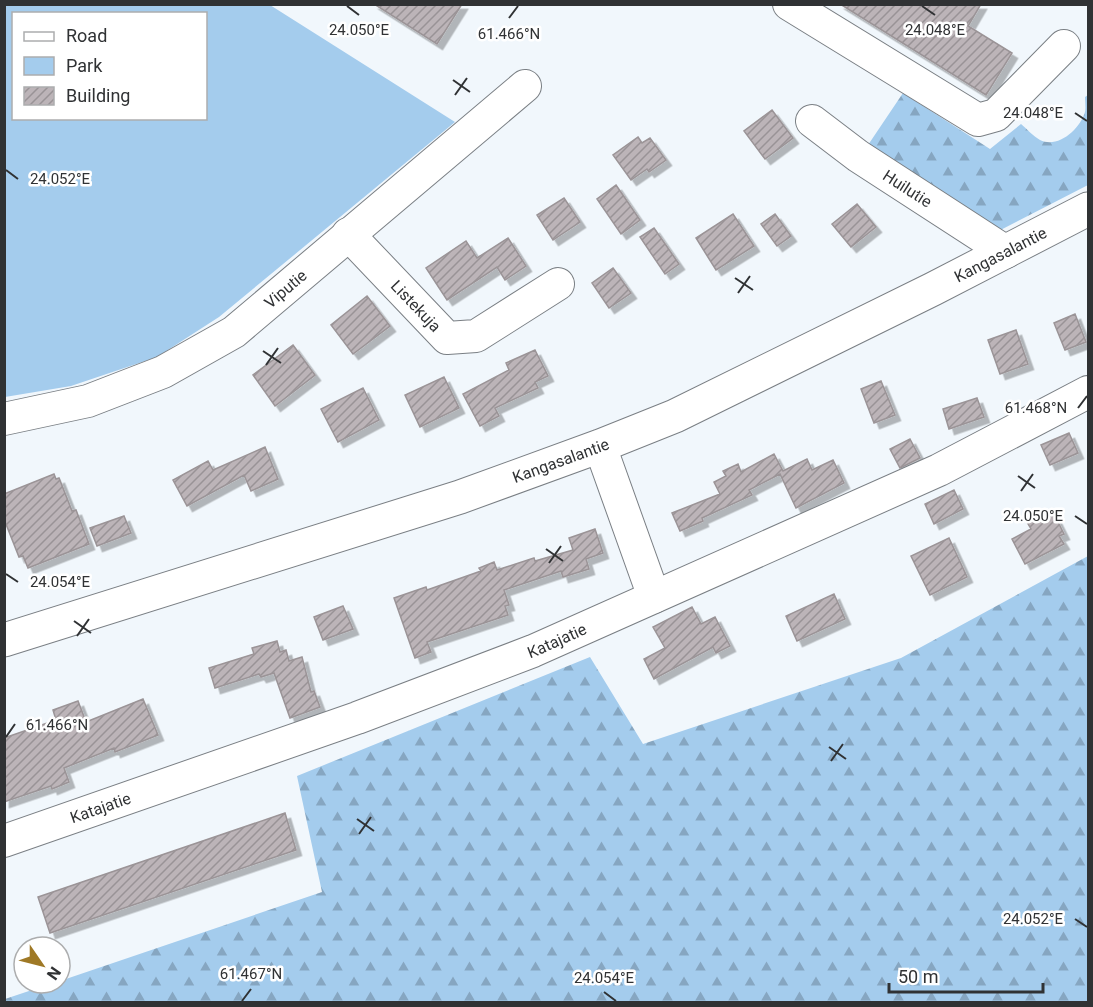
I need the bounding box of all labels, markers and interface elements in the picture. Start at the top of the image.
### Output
legend [12,12,207,120]
text: 24.050°E [329,21,390,39]
text: 24.048°E [905,21,966,39]
text: Road [66,25,107,46]
text: 61.466°N [478,25,540,43]
text: Park [66,55,103,76]
text: Building [66,85,130,106]
text: 24.048°E [1003,104,1064,122]
street label: Huilutie [880,165,936,211]
text: 24.052°E [30,170,91,188]
street label: Kangasalantie [951,223,1050,286]
street label: Viputie [260,265,310,312]
street label: Listekuja [387,276,445,335]
text: 61.468°N [1005,399,1067,417]
street label: Kangasalantie [510,434,612,487]
text: 24.050°E [1003,507,1064,525]
text: 24.054°E [30,573,91,591]
street label: Katajatie [524,619,589,662]
text: 61.466°N [26,716,88,734]
street label: Katajatie [68,788,133,827]
text: 24.052°E [1003,910,1064,928]
north arrow [12,935,72,995]
scale bar [889,956,1044,994]
text: N [43,963,65,983]
text: 61.467°N [220,965,282,983]
text: 50 m [898,966,938,987]
text: 24.054°E [574,969,635,987]

